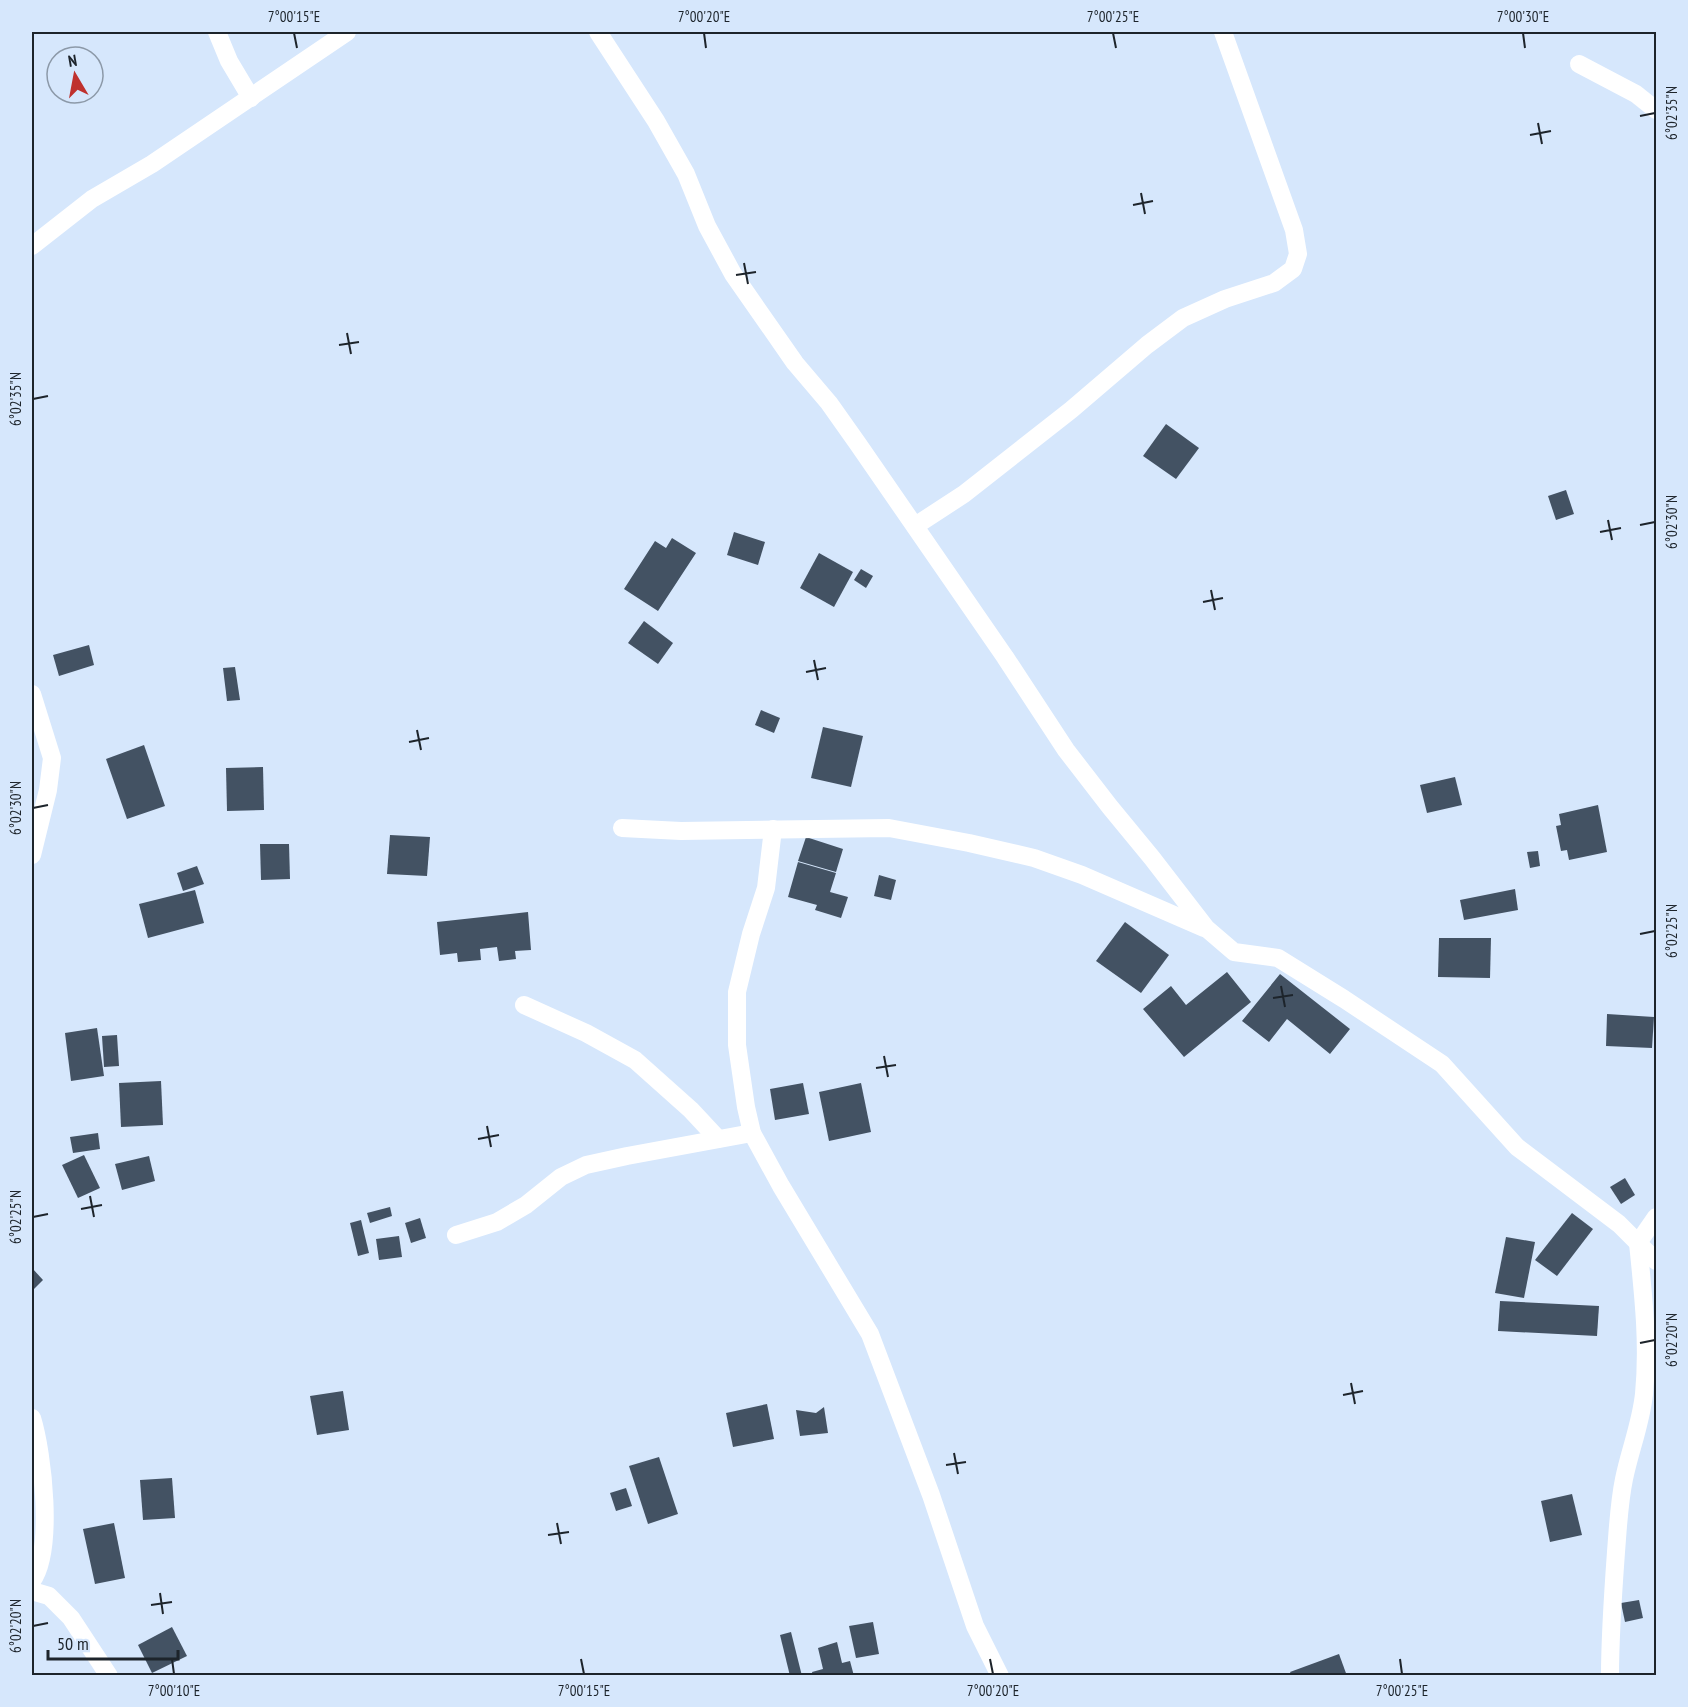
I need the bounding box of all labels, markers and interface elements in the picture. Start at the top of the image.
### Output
text: 7°00'15"E [268,7,320,26]
text: 7°00'20"E [678,7,730,26]
text: 7°00'25"E [1087,7,1139,26]
text: 7°00'30"E [1497,7,1549,26]
north arrow [45,45,105,105]
text: N [66,50,78,71]
text: 6°02'35"N [1662,86,1681,140]
text: 6°02'35"N [6,372,25,426]
text: 6°02'30"N [1662,495,1681,549]
text: 6°02'30"N [6,781,25,835]
text: 6°02'25"N [1662,904,1681,958]
text: 6°02'25"N [6,1190,25,1244]
text: 6°02'20"N [1662,1313,1681,1367]
text: 6°02'20"N [6,1599,25,1653]
scale bar [48,1623,178,1661]
text: 50 m [57,1632,89,1655]
text: 7°00'10"E [148,1681,200,1700]
text: 7°00'15"E [558,1681,610,1700]
text: 7°00'20"E [967,1681,1019,1700]
text: 7°00'25"E [1376,1681,1428,1700]

